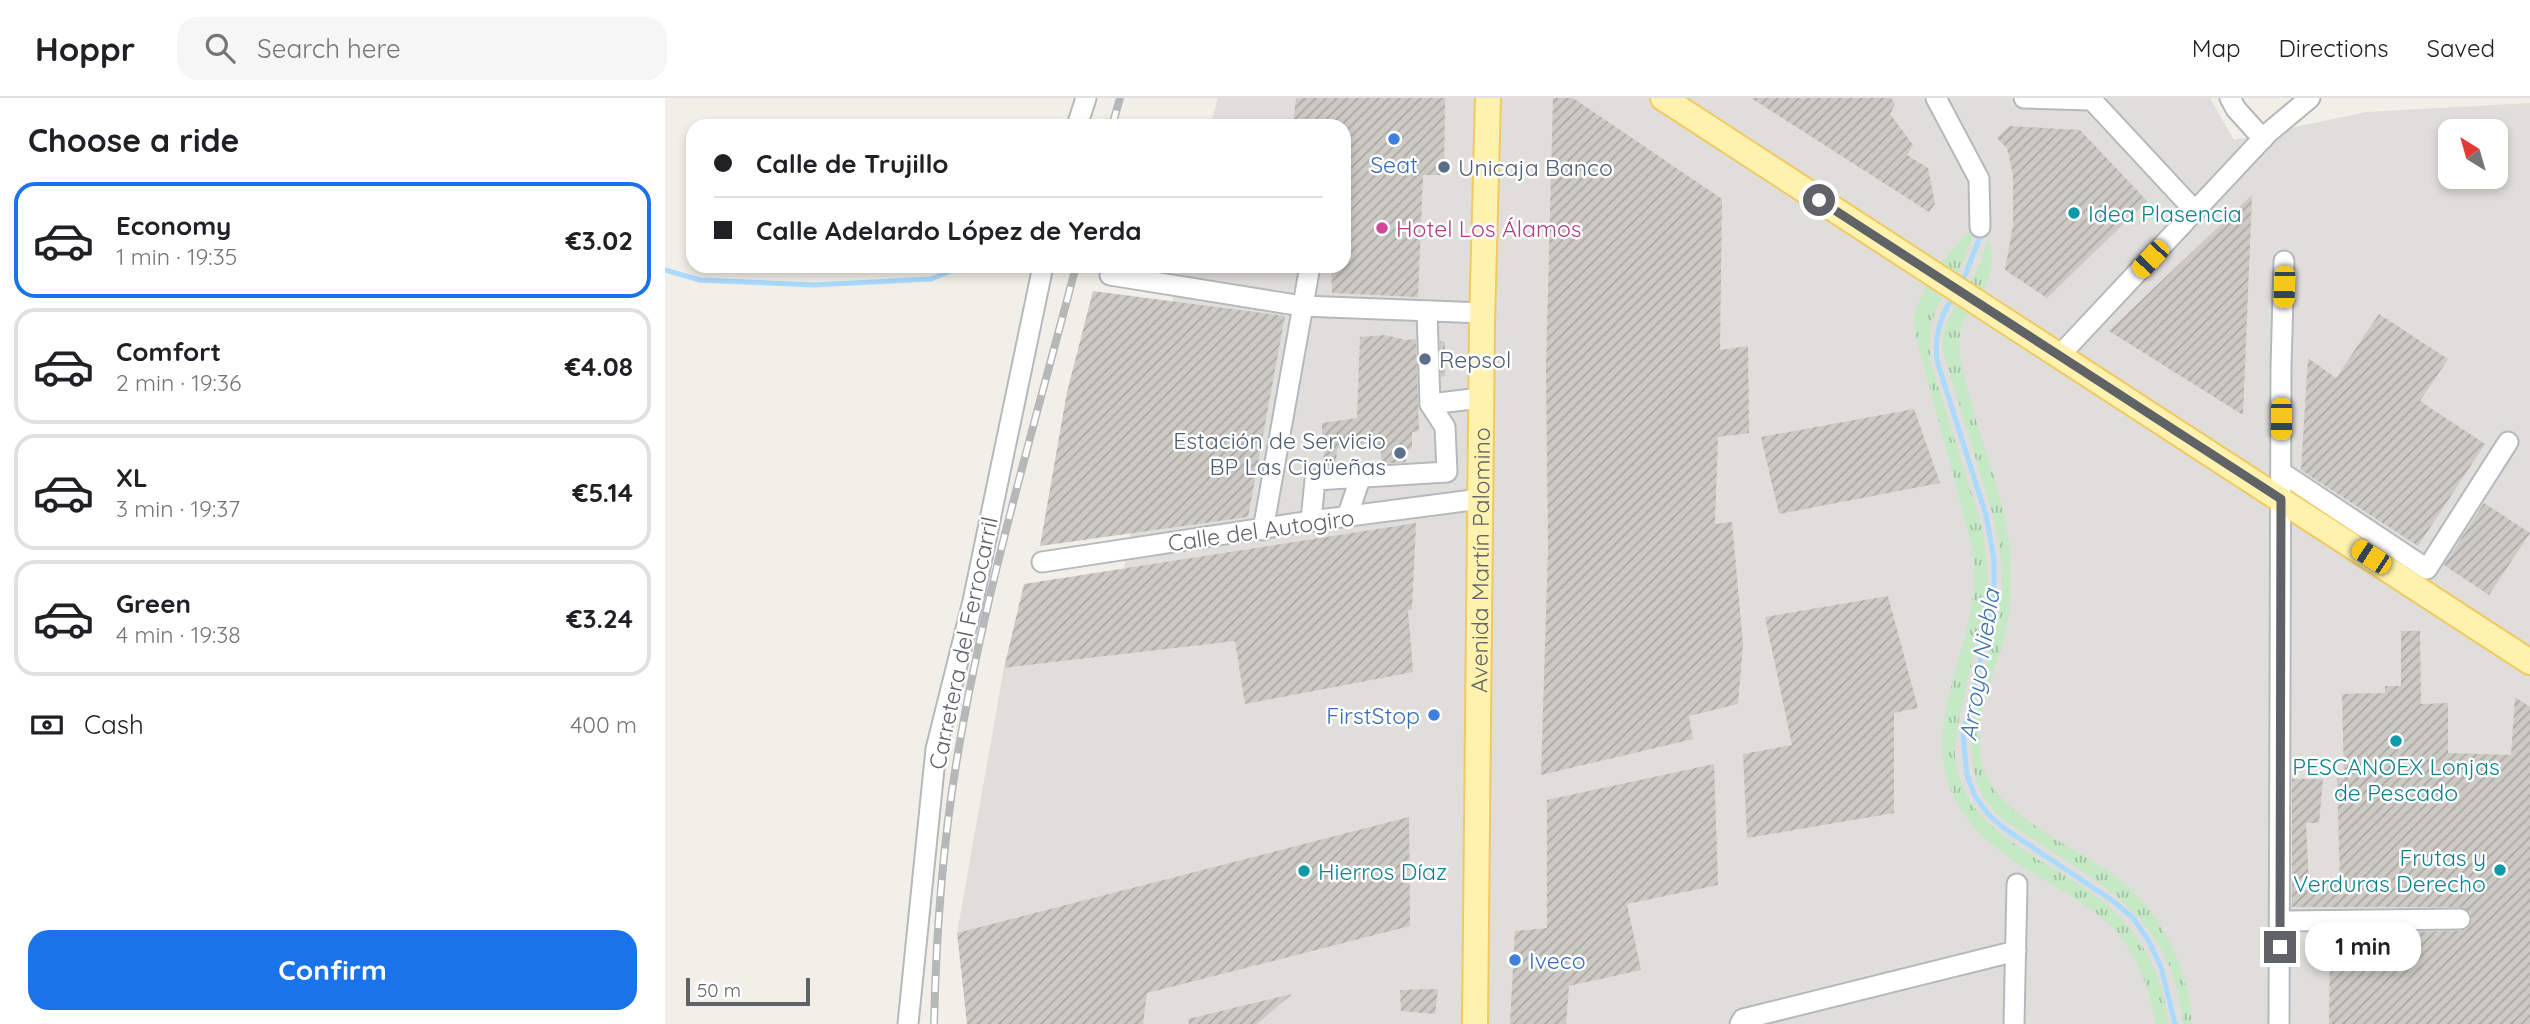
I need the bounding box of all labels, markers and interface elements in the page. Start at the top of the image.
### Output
search box [177,17,667,80]
text: Hoppr [35,28,135,69]
icon: search [201,29,239,67]
text: Search here [257,32,401,65]
text: Map [2192,33,2241,63]
text: Directions [2279,33,2389,63]
text: Saved [2427,33,2495,63]
north arrow [2438,119,2508,189]
map controls [2438,119,2508,189]
text: Choose a ride [28,120,240,160]
marker: Seat [1386,131,1402,147]
text: Calle de Trujillo [756,147,949,180]
place label: Seat [1370,150,1418,179]
place label: Unicaja Banco [1458,153,1613,182]
marker: Unicaja Banco [1436,159,1452,175]
route start [1803,184,1835,216]
place label: Idea Plasencia [2088,199,2242,228]
marker: Idea Plasencia [2066,205,2082,221]
icon: car [32,209,95,272]
text: Economy [116,209,231,242]
text: Calle Adelardo López de Yerda [756,214,1142,247]
place label: Hotel Los Álamos [1396,214,1582,243]
marker: Hotel Los Álamos [1374,220,1390,236]
text: €3.02 [566,224,633,257]
car [2128,236,2173,282]
text: 1 min · 19:35 [116,242,237,271]
car [2273,266,2296,308]
icon: car [32,335,95,398]
text: Comfort [116,335,221,368]
place label: Repsol [1439,345,1511,374]
text: €4.08 [565,350,633,383]
marker: Repsol [1417,351,1433,367]
text: 2 min · 19:36 [116,368,241,397]
car [2271,398,2292,440]
place label: Estación de Servicio BP Las Cigüeñas [1173,426,1386,481]
street label: Avenida Martín Palomino [1464,427,1495,693]
marker: Estación de Servicio BP Las Cigüeñas [1392,445,1408,461]
icon: car [32,461,95,524]
text: XL [116,461,148,494]
text: €5.14 [572,476,633,509]
text: 3 min · 19:37 [116,494,240,523]
street label: Calle del Autogiro [1166,503,1356,557]
street label: Carretera del Ferrocarril [922,514,1004,772]
car [2348,537,2395,577]
water label: Arroyo Niebla [1952,586,2006,743]
icon: car [32,587,95,650]
text: Green [116,587,191,620]
text: €3.24 [566,602,633,635]
text: 4 min · 19:38 [116,620,241,649]
place label: FirstStop [1326,701,1420,730]
icon: cash [28,706,66,744]
marker: FirstStop [1426,707,1442,723]
text: Cash [84,708,144,741]
text: 400 m [570,710,637,739]
marker: PESCANOEX Lonjas de Pescado [2388,733,2404,749]
place label: PESCANOEX Lonjas de Pescado [2292,752,2500,807]
place label: Frutas y Verduras Derecho [2293,843,2486,898]
place label: Hierros Díaz [1318,857,1447,886]
marker: Frutas y Verduras Derecho [2492,862,2508,878]
marker: Hierros Díaz [1296,863,1312,879]
callout: 1 min [2305,922,2420,972]
button: Confirm [28,930,637,1010]
route end [2264,931,2296,963]
text: 1 min [2335,932,2391,961]
place label: Iveco [1529,946,1586,975]
marker: Iveco [1507,952,1523,968]
scale bar [686,975,810,1007]
text: 50 m [697,978,741,1002]

